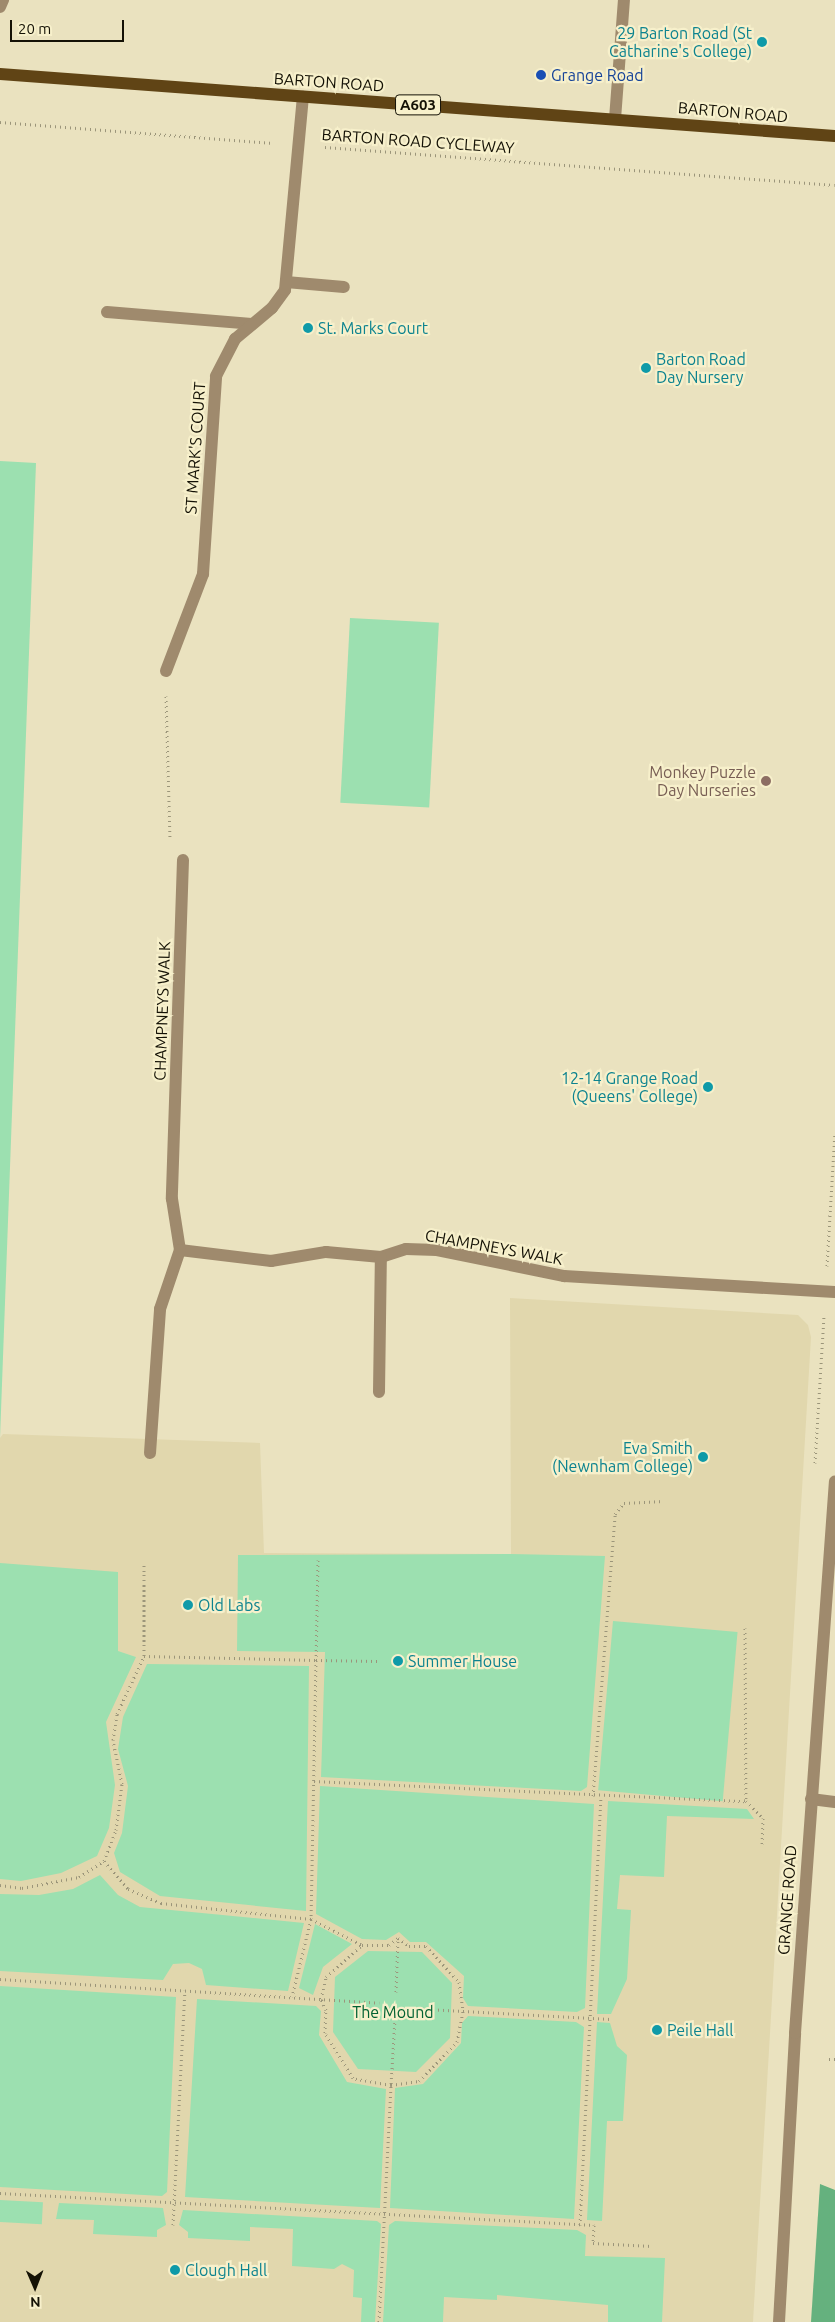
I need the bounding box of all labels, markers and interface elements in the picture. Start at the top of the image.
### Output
scale bar [12,10,126,42]
text: 20 m [18,20,51,37]
place label: 29 Barton Road (St Catharine's College) [609,23,752,61]
marker: 29 Barton Road (St Catharine's College) [756,36,768,48]
place label: Grange Road [551,65,644,85]
street label: BARTON ROAD [273,69,385,95]
marker: Grange Road [535,69,547,81]
road number: A603 [394,92,442,118]
street label: BARTON ROAD [677,98,789,126]
street label: BARTON ROAD CYCLEWAY [321,125,515,157]
place label: St. Marks Court [318,318,428,338]
marker: St. Marks Court [302,322,314,334]
place label: Barton Road Day Nursery [656,349,746,387]
marker: Barton Road Day Nursery [640,362,652,374]
street label: ST MARK'S COURT [181,381,209,515]
place label: Monkey Puzzle Day Nurseries [649,762,756,800]
marker: Monkey Puzzle Day Nurseries [760,775,772,787]
street label: CHAMPNEYS WALK [150,941,174,1081]
place label: 12-14 Grange Road (Queens' College) [561,1068,698,1106]
marker: 12-14 Grange Road (Queens' College) [702,1081,714,1093]
street label: CHAMPNEYS WALK [424,1225,564,1269]
place label: Eva Smith (Newnham College) [552,1438,693,1476]
marker: Eva Smith (Newnham College) [697,1451,709,1463]
place label: Old Labs [198,1595,260,1615]
marker: Old Labs [182,1599,194,1611]
place label: Summer House [408,1651,517,1671]
marker: Summer House [392,1655,404,1667]
street label: GRANGE ROAD [774,1844,800,1956]
park label: The Mound [352,2002,434,2022]
place label: Peile Hall [667,2020,733,2040]
marker: Peile Hall [651,2024,663,2036]
place label: Clough Hall [185,2260,267,2280]
north arrow [10,2262,60,2312]
marker: Clough Hall [169,2264,181,2276]
text: N [30,2294,41,2310]

